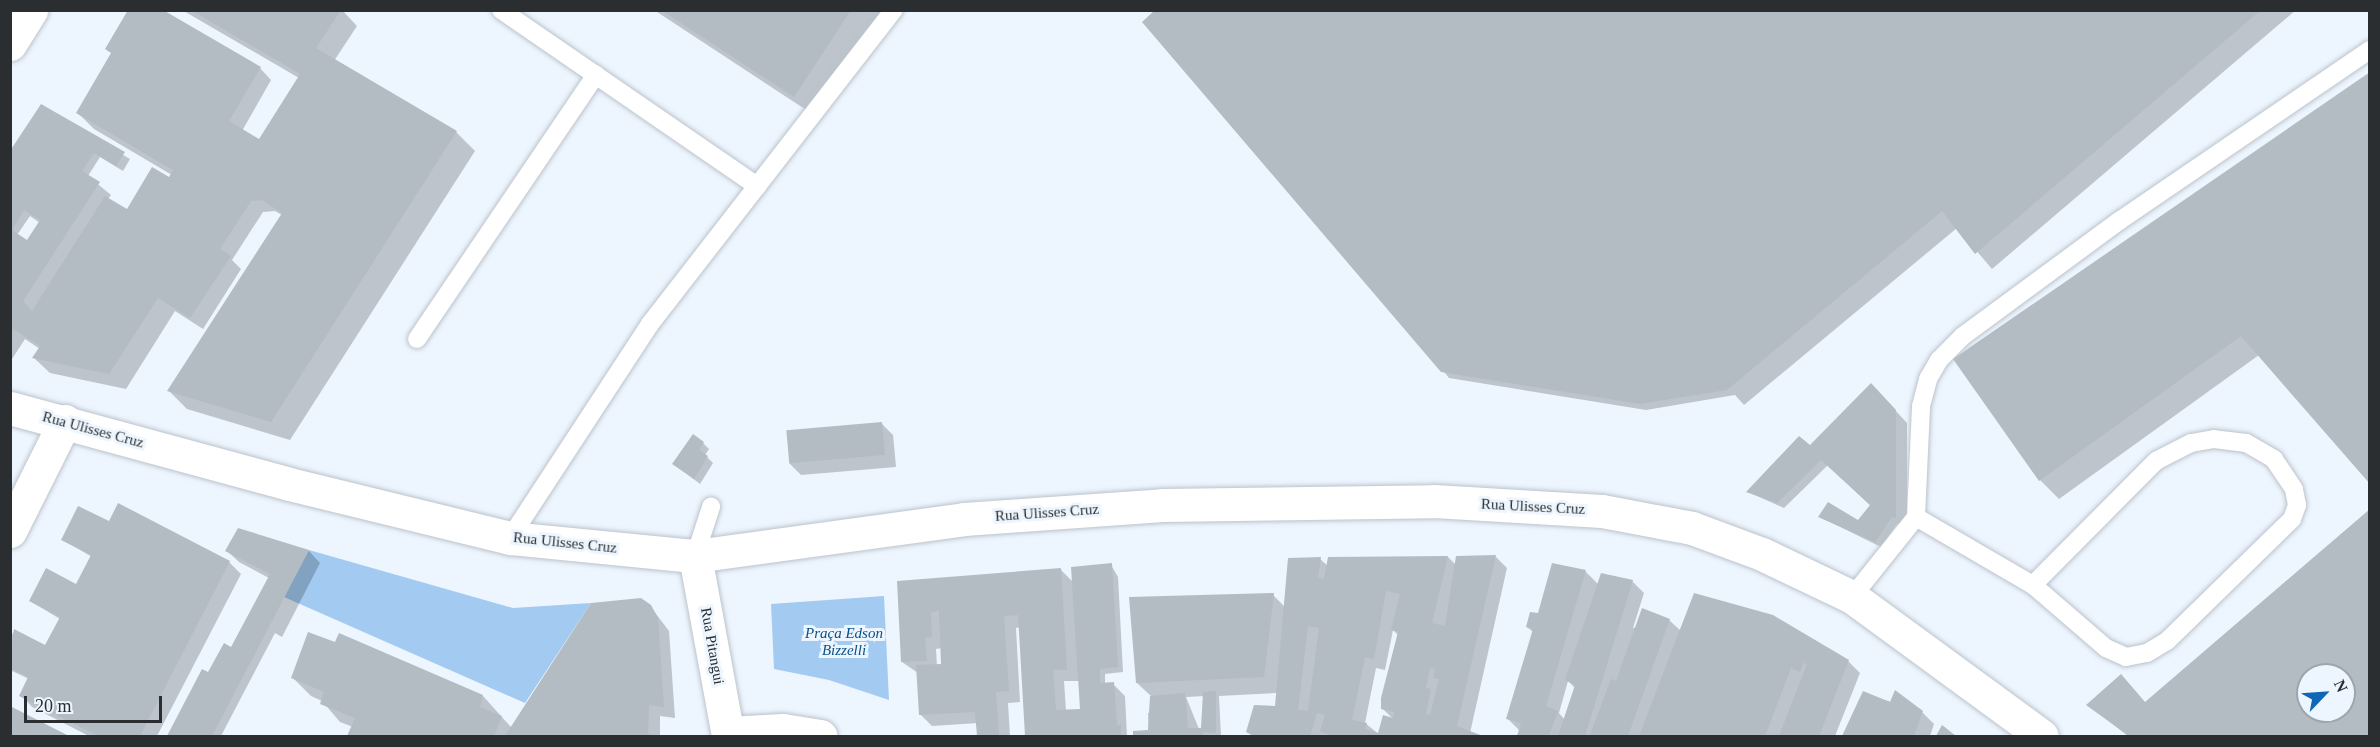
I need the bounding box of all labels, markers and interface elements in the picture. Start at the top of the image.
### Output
street label: Rua Ulisses Cruz [40,408,146,452]
street label: Rua Ulisses Cruz [1481,495,1585,519]
street label: Rua Ulisses Cruz [994,500,1100,526]
street label: Rua Ulisses Cruz [512,529,618,557]
street label: Rua Pitangui [696,606,728,686]
park label: Praça Edson Bizzelli [805,624,883,659]
north arrow [2296,663,2356,723]
text: N [2331,677,2351,695]
scale bar [27,684,165,722]
text: 20 m [35,696,72,716]

